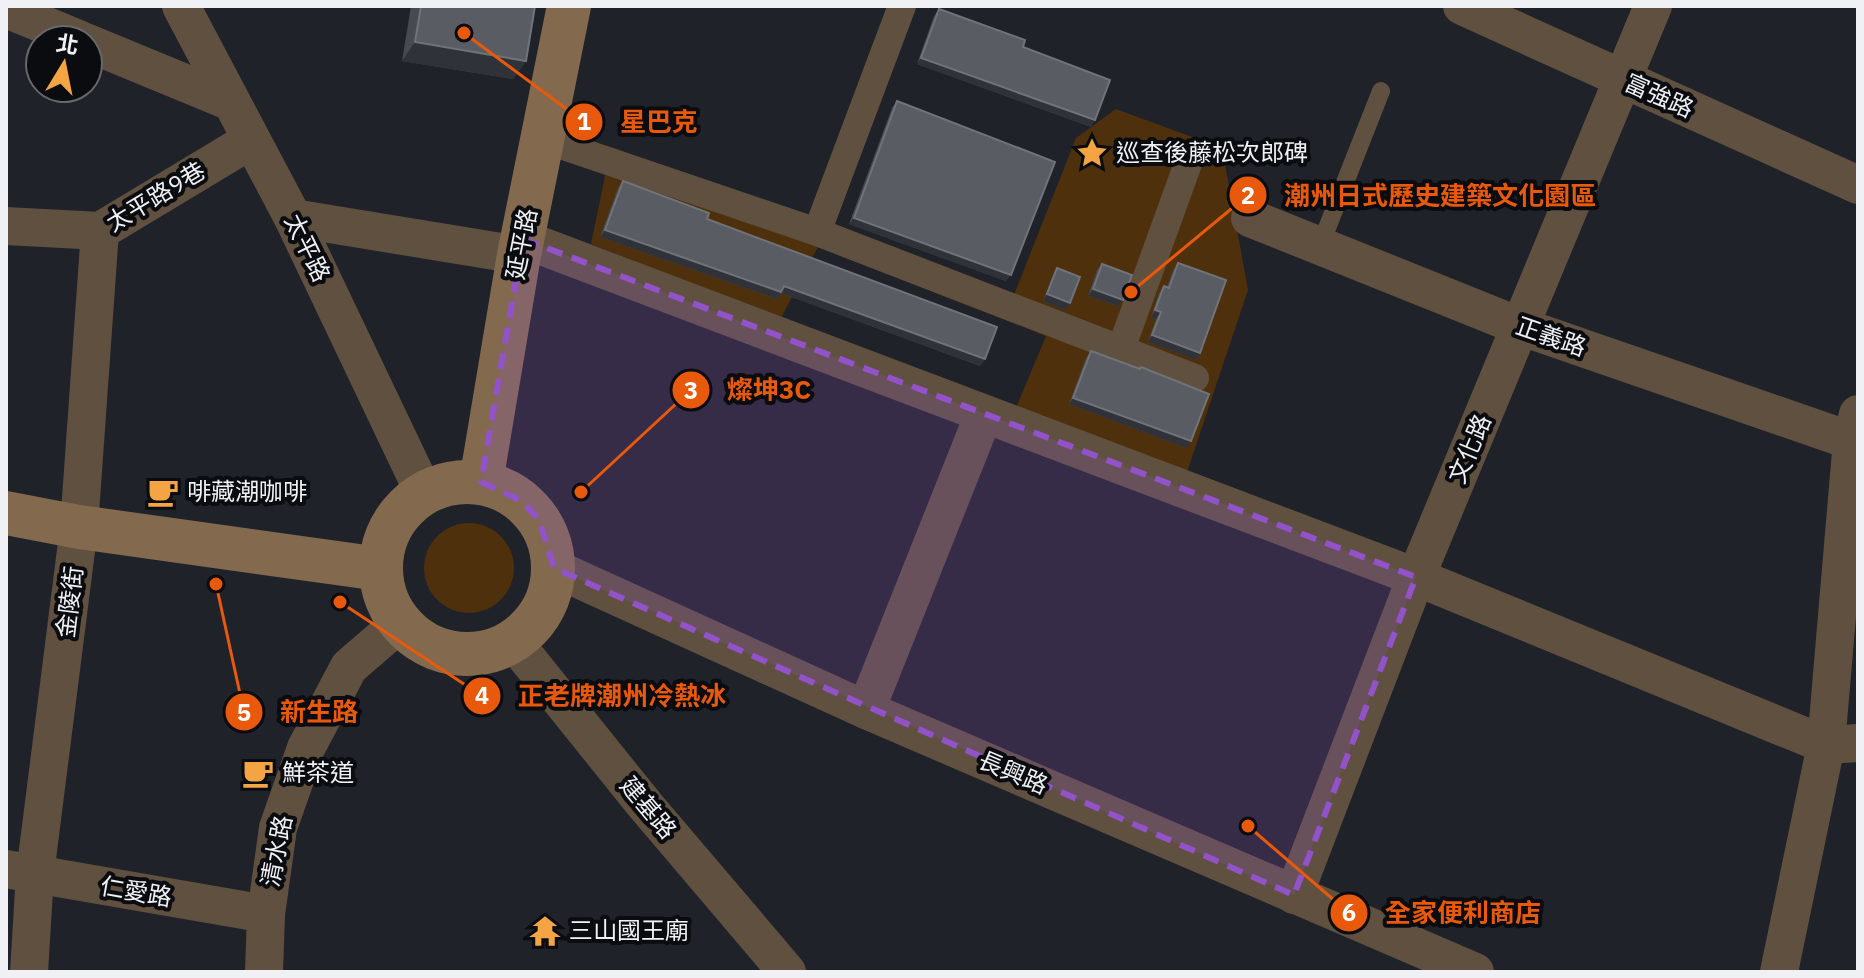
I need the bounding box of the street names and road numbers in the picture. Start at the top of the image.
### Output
street label: 富強路 [1620,66,1699,124]
street label: 太平路9巷 [100,154,211,238]
street label: 延平路 [498,205,544,282]
street label: 太平路 [278,208,338,287]
street label: 正義路 [1512,309,1591,363]
street label: 文化路 [1440,409,1498,488]
street label: 金陵街 [49,564,89,640]
street label: 長興路 [974,743,1053,801]
street label: 建基路 [613,769,684,845]
street label: 清水路 [253,812,299,889]
street label: 仁愛路 [98,869,174,913]

